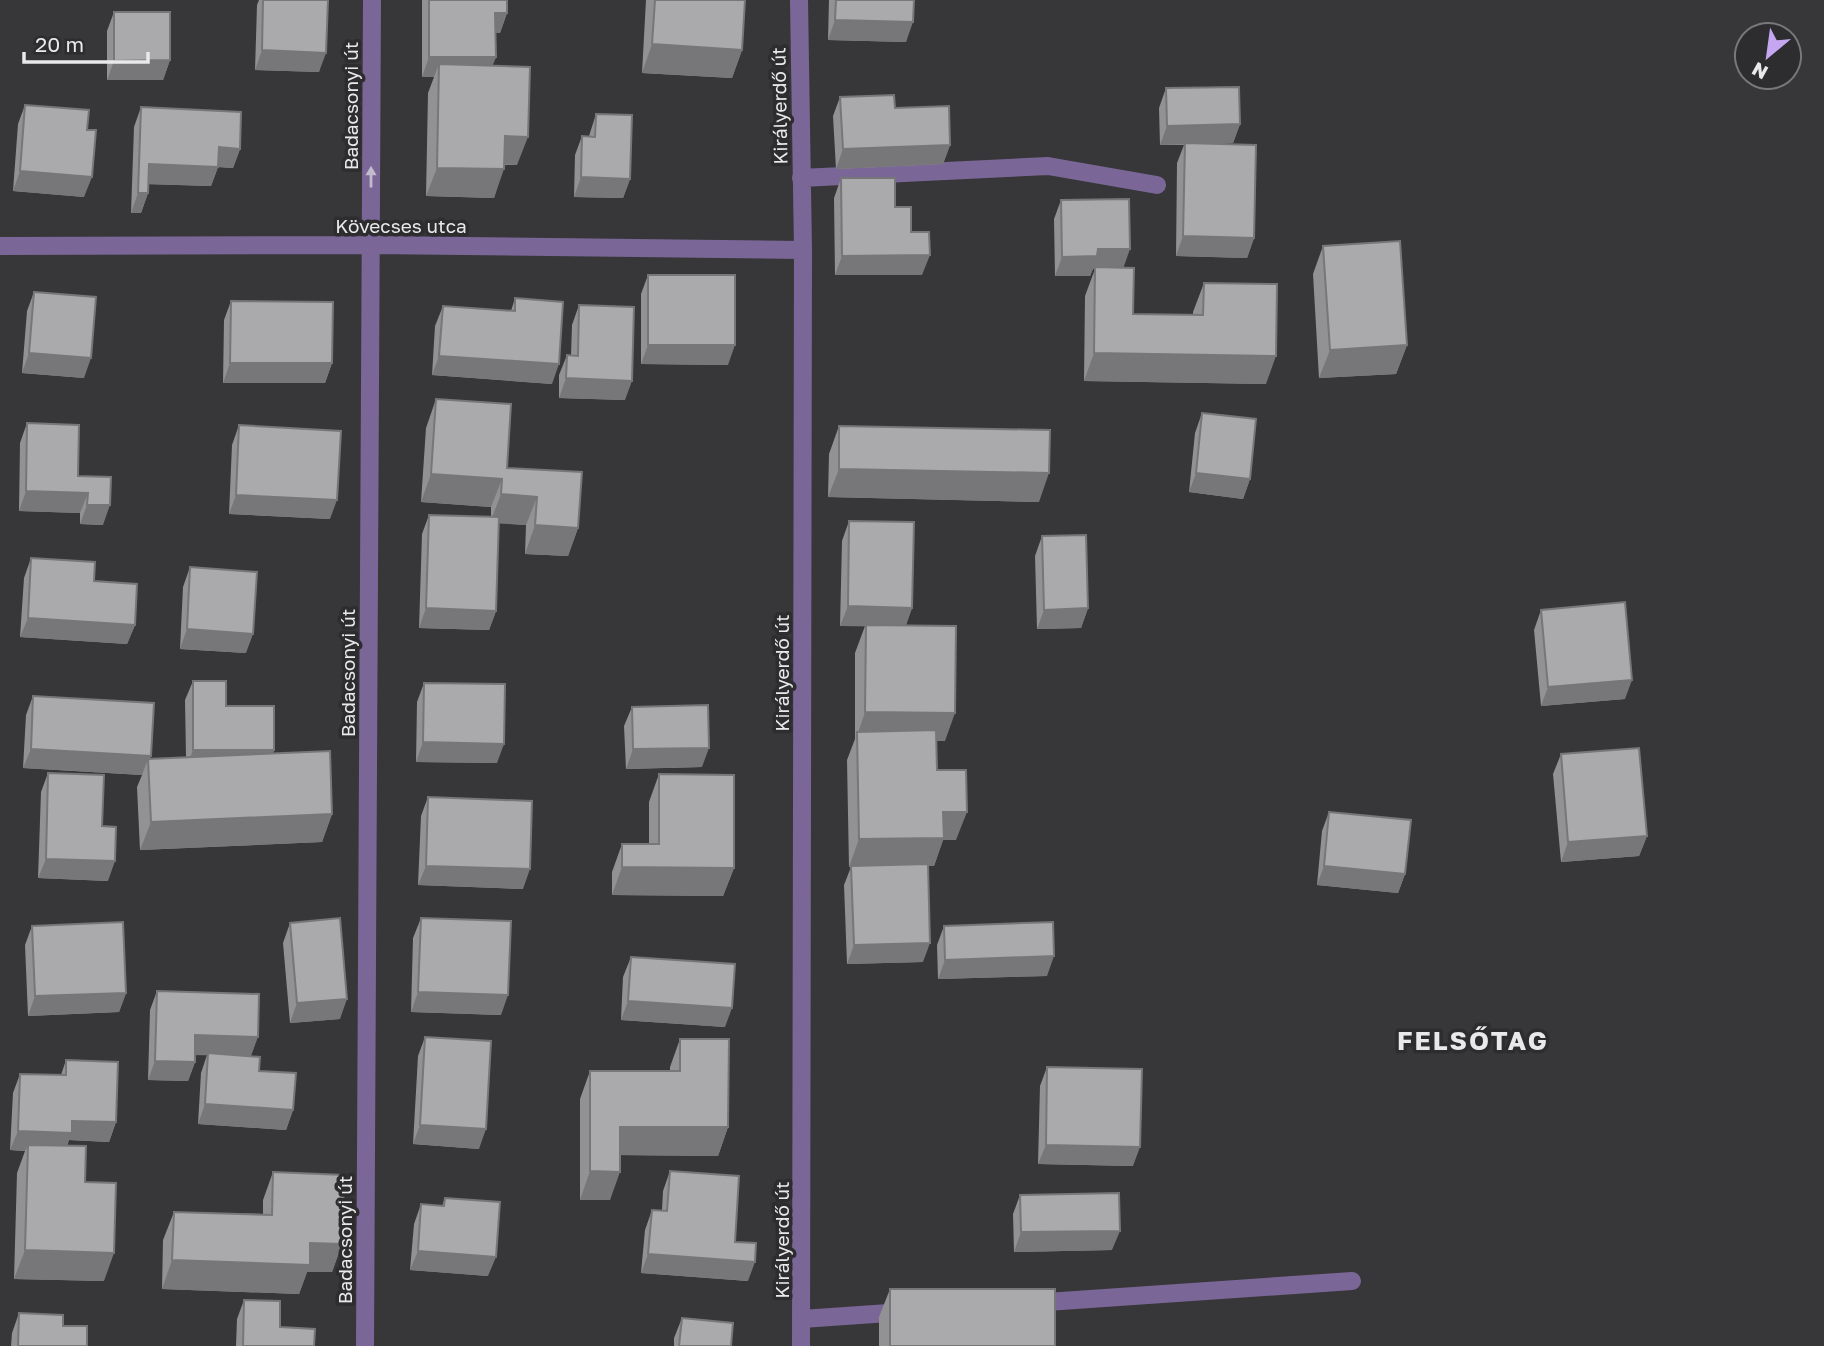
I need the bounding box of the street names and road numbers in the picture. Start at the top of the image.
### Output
street label: Badacsonyi út [339,42,362,170]
street label: Királyerdő út [766,47,792,165]
street label: Kövecses utca [335,214,467,237]
street label: Badacsonyi út [336,609,359,737]
street label: Királyerdő út [770,614,793,732]
street label: Badacsonyi út [333,1176,356,1304]
street label: Királyerdő út [770,1181,793,1299]

